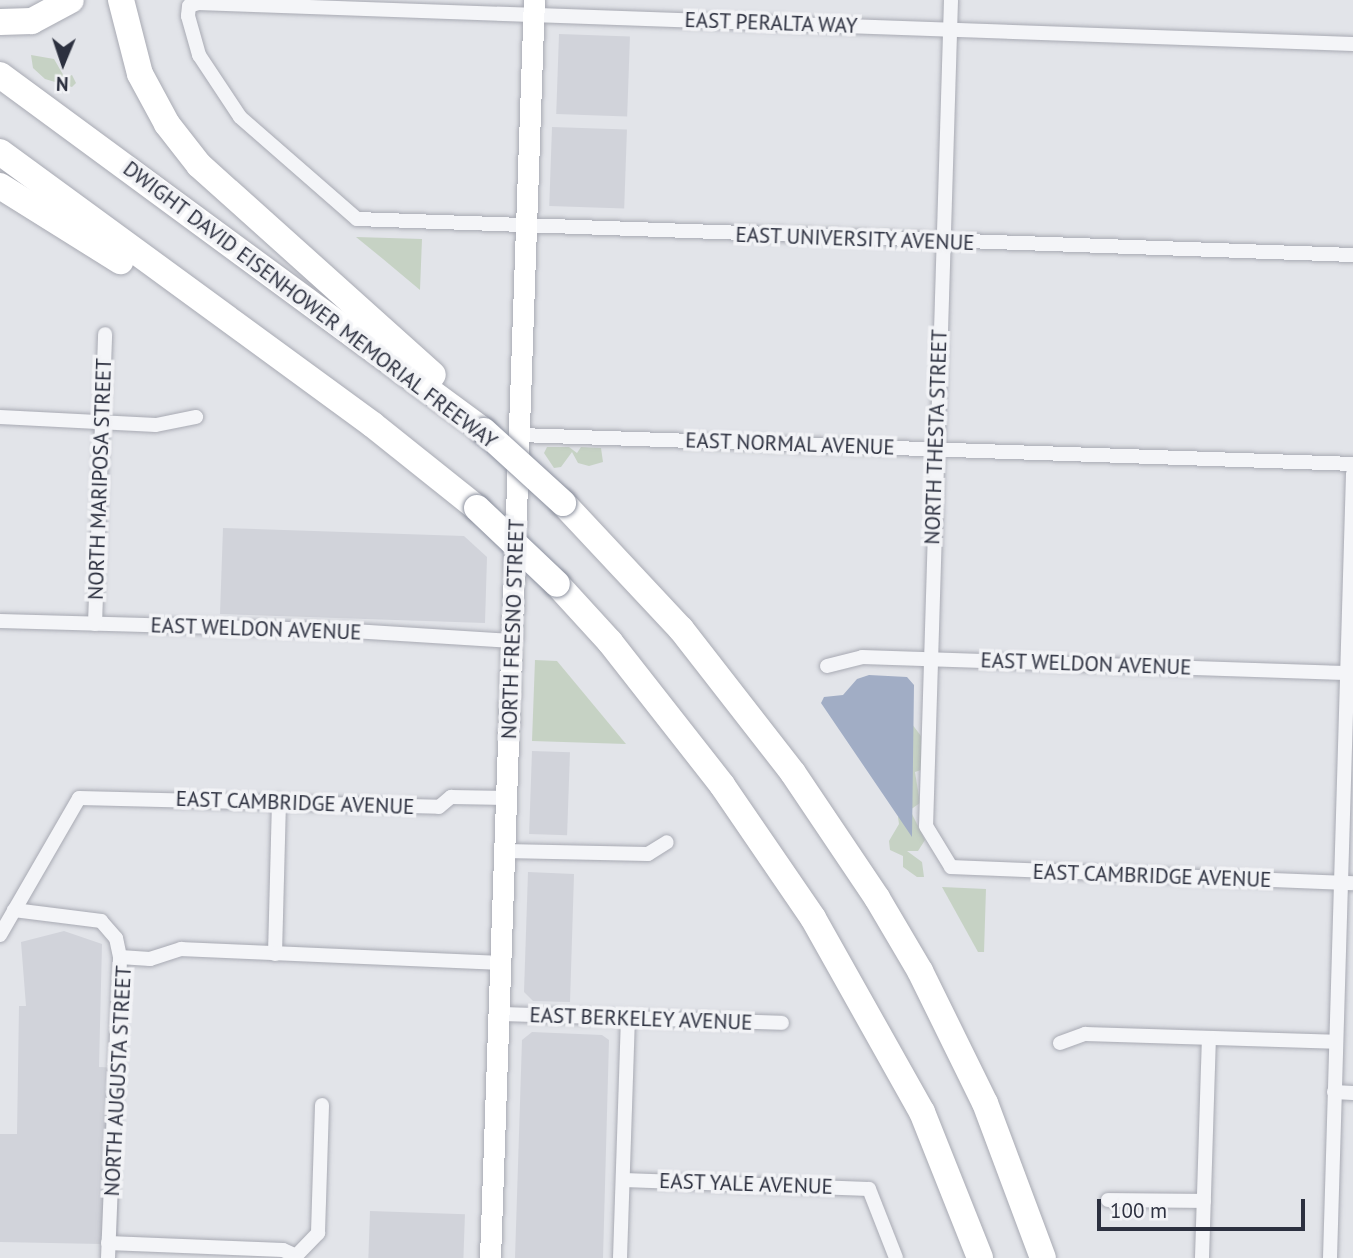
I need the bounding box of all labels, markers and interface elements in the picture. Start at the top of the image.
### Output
street label: EAST PERALTA WAY [683,7,859,39]
north arrow [28,28,98,98]
text: N [56,72,69,96]
street label: DWIGHT DAVID EISENHOWER MEMORIAL FREEWAY [117,156,503,454]
street label: EAST UNIVERSITY AVENUE [734,222,976,256]
street label: NORTH THESTA STREET [920,328,952,546]
street label: NORTH MARIPOSA STREET [83,357,117,601]
street label: EAST NORMAL AVENUE [684,428,896,460]
street label: NORTH FRESNO STREET [497,518,529,740]
street label: EAST WELDON AVENUE [149,613,363,645]
street label: EAST WELDON AVENUE [979,648,1193,680]
street label: EAST CAMBRIDGE AVENUE [175,786,415,820]
street label: EAST CAMBRIDGE AVENUE [1032,859,1272,893]
street label: NORTH AUGUSTA STREET [99,964,137,1198]
street label: EAST BERKELEY AVENUE [528,1002,754,1036]
street label: EAST YALE AVENUE [658,1168,834,1200]
scale bar [1101,1184,1309,1228]
text: 100 m [1110,1197,1167,1224]

